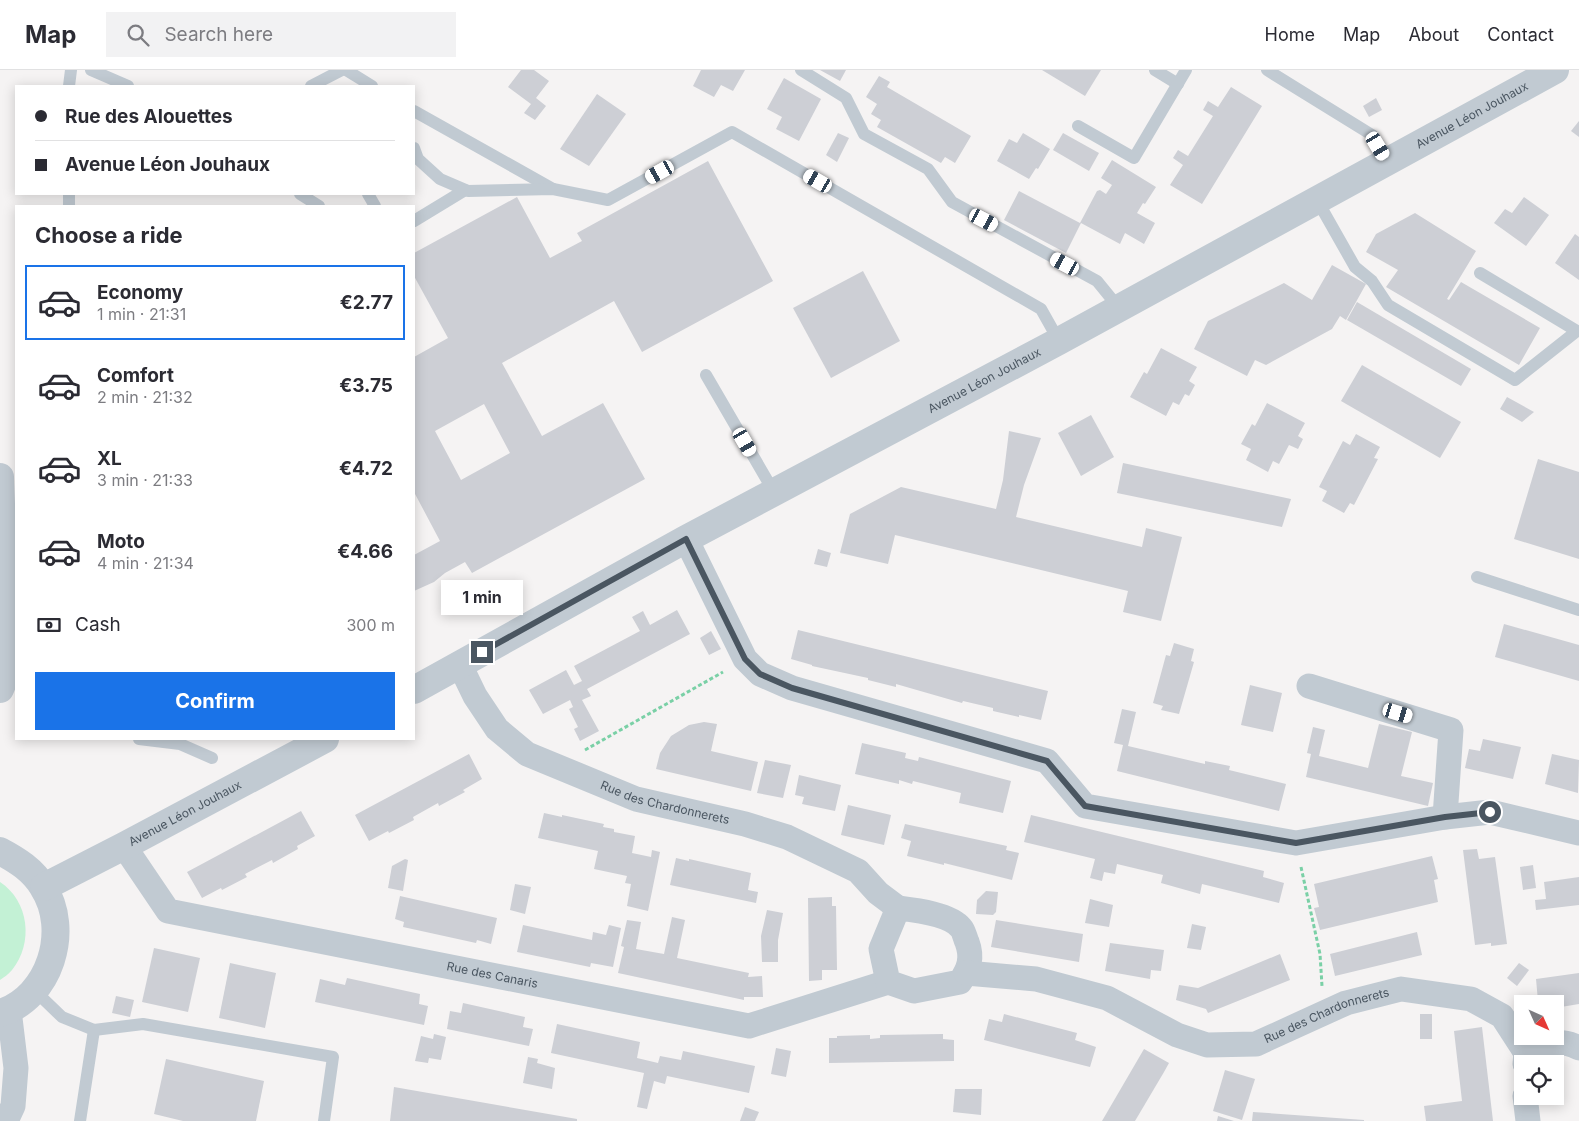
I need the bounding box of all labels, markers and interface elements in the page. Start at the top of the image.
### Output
search box [106,12,456,57]
text: Map [25,20,76,49]
icon: search [124,21,152,49]
text: Search here [164,23,273,46]
text: Home [1265,24,1315,45]
text: Map [1343,24,1380,45]
text: About [1408,24,1459,45]
text: Contact [1487,24,1554,45]
street label: Avenue Léon Jouhaux [1413,78,1531,152]
text: Rue des Alouettes [65,105,233,128]
car [1363,129,1392,163]
text: Avenue Léon Jouhaux [65,153,270,176]
car [643,158,676,186]
car [801,167,834,195]
car [967,206,1000,234]
text: Choose a ride [35,222,183,248]
car [1048,250,1081,278]
icon: car [37,280,82,325]
text: Economy [97,281,183,304]
text: €2.77 [340,291,393,314]
text: 1 min · 21:31 [97,304,186,324]
street label: Avenue Léon Jouhaux [925,344,1044,416]
icon: car [37,363,82,408]
text: Comfort [97,364,174,387]
text: €3.75 [339,374,393,397]
text: 2 min · 21:32 [97,387,193,407]
car [731,425,758,459]
icon: car [37,446,82,491]
text: XL [97,447,122,470]
text: €4.72 [339,457,393,480]
text: 3 min · 21:33 [97,470,193,490]
icon: car [37,529,82,574]
text: Moto [97,530,145,553]
text: €4.66 [337,540,393,563]
text: 4 min · 21:34 [97,553,194,573]
callout: 1 min [441,580,523,614]
text: 1 min [462,587,502,607]
icon: cash [35,611,63,639]
text: Cash [75,613,121,636]
text: 300 m [346,615,395,635]
route end [471,641,493,663]
button: Confirm [35,672,395,730]
car [1381,701,1414,725]
street label: Avenue Léon Jouhaux [126,777,244,849]
street label: Rue des Chardonnerets [598,777,731,827]
route start [1479,801,1501,823]
street label: Rue des Canaris [445,958,539,991]
street label: Rue des Chardonnerets [1262,984,1391,1046]
north arrow [1514,995,1564,1045]
map controls [1514,995,1564,1105]
button: locate [1514,1055,1564,1105]

